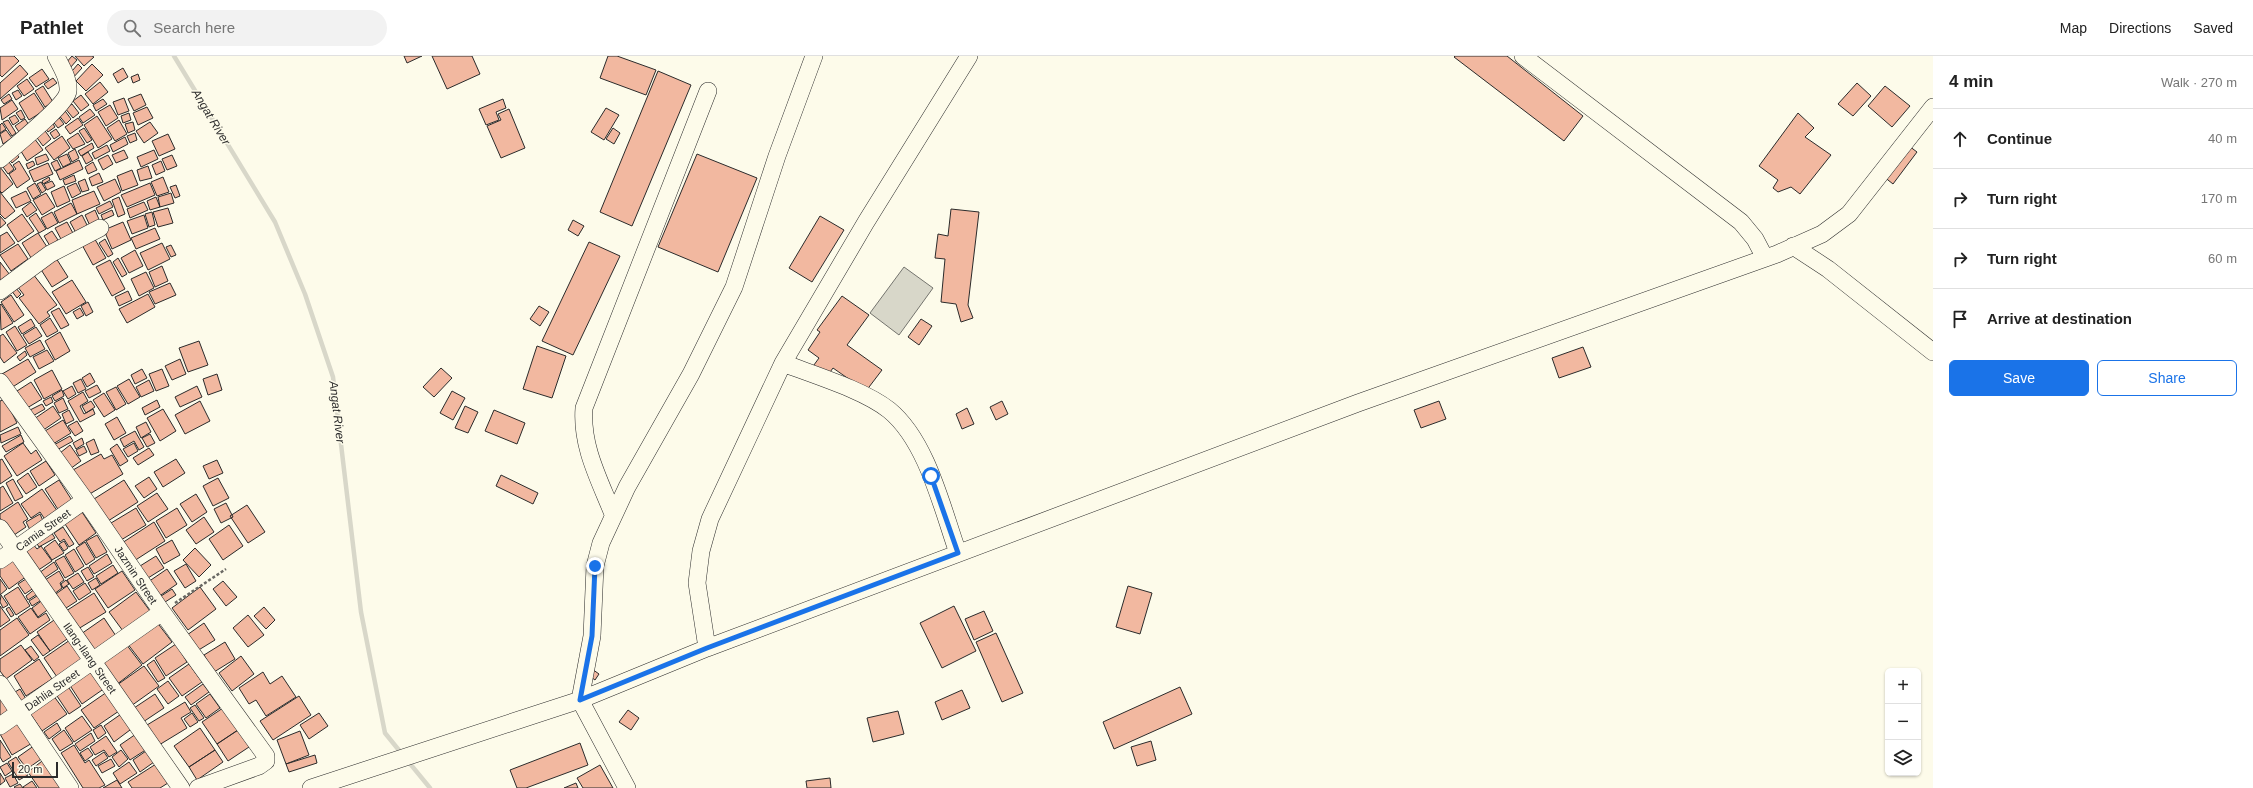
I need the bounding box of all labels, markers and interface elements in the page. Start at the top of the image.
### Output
search box [107,10,387,46]
text: Pathlet [20,17,83,38]
icon: search [121,17,143,39]
text: Search here [153,19,235,36]
text: Map [2060,20,2087,36]
text: Directions [2109,20,2171,36]
text: Saved [2193,20,2233,36]
text: 4 min [1949,72,1993,91]
text: Walk · 270 m [2161,75,2237,90]
water label: Angat River [188,86,234,148]
icon: ahead [1949,128,1971,150]
text: Continue [1987,130,2052,147]
text: 40 m [2208,131,2237,146]
icon: right [1949,188,1971,210]
text: Turn right [1987,190,2057,207]
text: 170 m [2201,191,2237,206]
icon: right [1949,248,1971,270]
text: Turn right [1987,250,2057,267]
text: 60 m [2208,251,2237,266]
icon: arrive [1949,308,1971,330]
text: Arrive at destination [1987,310,2132,327]
button: Save [1949,360,2089,396]
button: Share [2097,360,2237,396]
water label: Angat River [326,379,348,445]
route start [922,467,940,485]
street label: Camia Street [13,507,73,553]
street label: Jazmin Street [112,544,160,606]
route end [586,557,604,575]
street label: Ilang-Ilang Street [61,620,119,696]
street label: Dahlia Street [23,667,81,713]
map controls [1885,668,1921,776]
button: + [1885,668,1921,704]
button: − [1885,704,1921,740]
button: layers [1885,740,1921,776]
scale bar [12,760,58,779]
text: 20 m [18,763,42,775]

